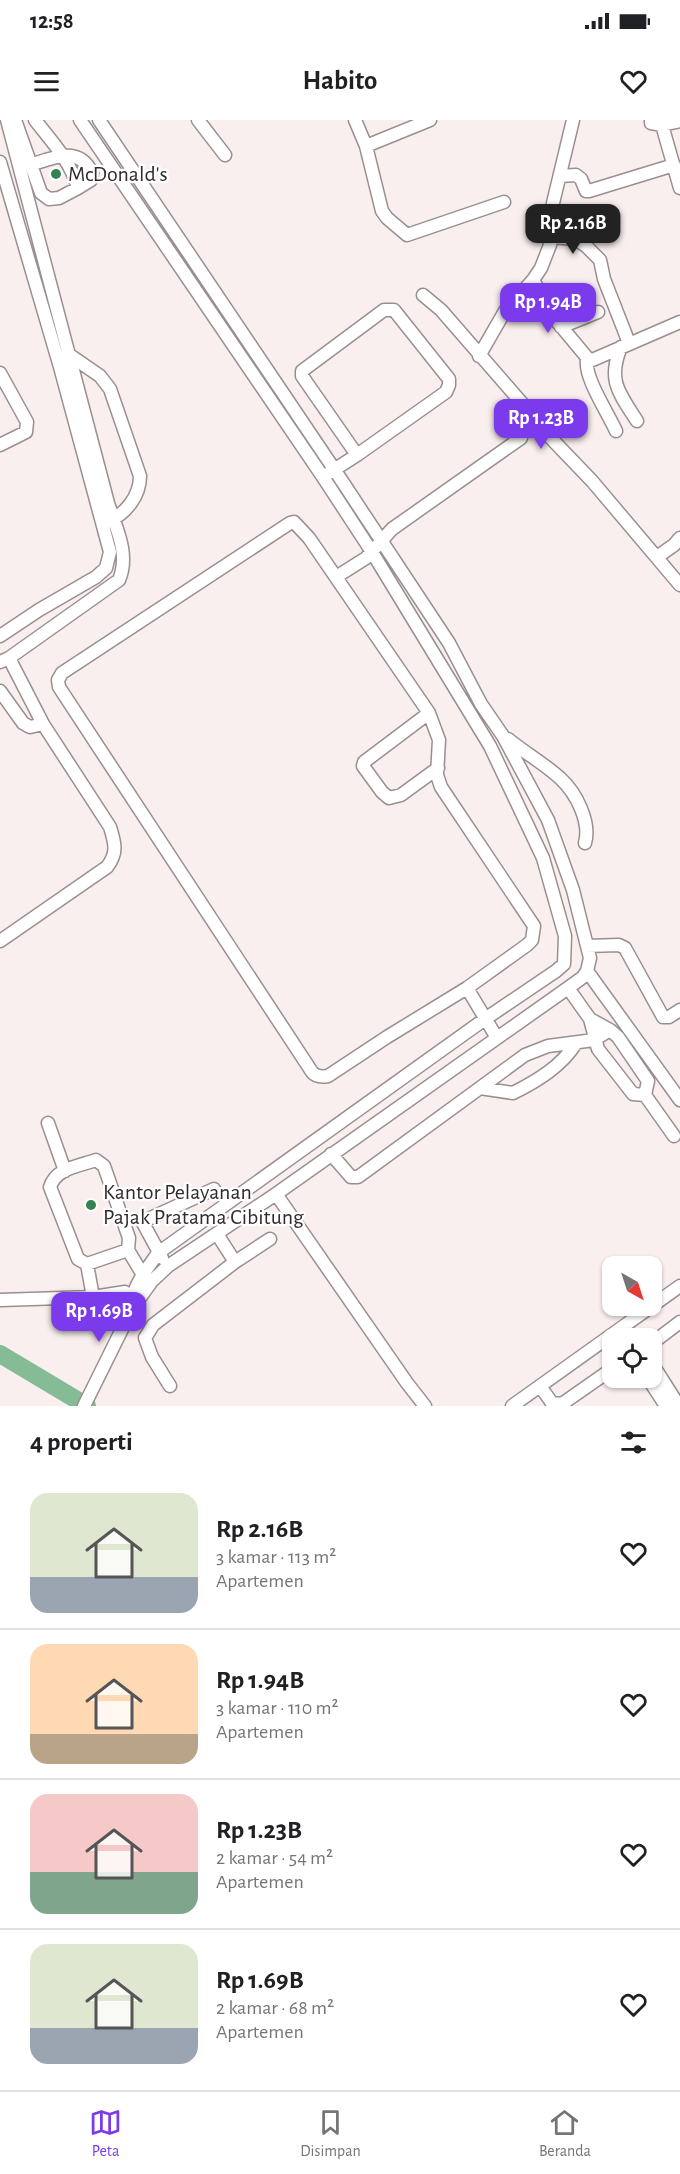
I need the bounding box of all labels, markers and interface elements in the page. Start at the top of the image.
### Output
text: 12:58 [30,10,74,32]
icon: menu [30,65,63,98]
icon: heart [617,65,650,98]
text: Habito [303,67,377,94]
place label: McDonald's [68,163,168,185]
marker: McDonald's [49,167,63,181]
pin: Rp 2.16B [511,204,635,255]
text: Rp 2.16B [539,213,607,233]
pin: Rp 1.94B [486,283,610,334]
text: Rp 1.94B [514,292,582,312]
pin: Rp 1.23B [479,399,603,450]
text: Rp 1.23B [508,408,574,428]
place label: Kantor Pelayanan Pajak Pratama Cibitung [103,1181,304,1228]
marker: Kantor Pelayanan Pajak Pratama Cibitung [84,1198,98,1212]
north arrow [602,1256,662,1316]
map controls [602,1256,662,1388]
pin: Rp 1.69B [37,1292,161,1343]
text: Rp 1.69B [65,1301,133,1321]
button: locate [602,1328,662,1388]
icon: filters [617,1426,650,1459]
text: 4 properti [30,1429,133,1455]
text: Rp 2.16B [216,1516,303,1542]
icon: home [78,1517,150,1589]
icon: heart [617,1537,650,1570]
text: 3 kamar · 113 m² [216,1547,336,1567]
text: Apartemen [216,1571,304,1591]
text: Rp 1.94B [216,1667,304,1693]
icon: home [78,1668,150,1740]
icon: heart [617,1688,650,1721]
text: 3 kamar · 110 m² [216,1698,339,1718]
text: Apartemen [216,1722,304,1742]
text: Rp 1.23B [216,1817,302,1843]
icon: home [78,1818,150,1890]
icon: heart [617,1838,650,1871]
text: 2 kamar · 54 m² [216,1848,333,1868]
text: Apartemen [216,1872,304,1892]
text: Rp 1.69B [216,1967,304,1993]
icon: home [78,1968,150,2040]
icon: heart [617,1988,650,2021]
text: 2 kamar · 68 m² [216,1998,334,2018]
text: Apartemen [216,2022,304,2042]
tab: Peta [89,2106,122,2161]
tab: Disimpan [300,2106,361,2161]
tab: Beranda [539,2106,591,2161]

